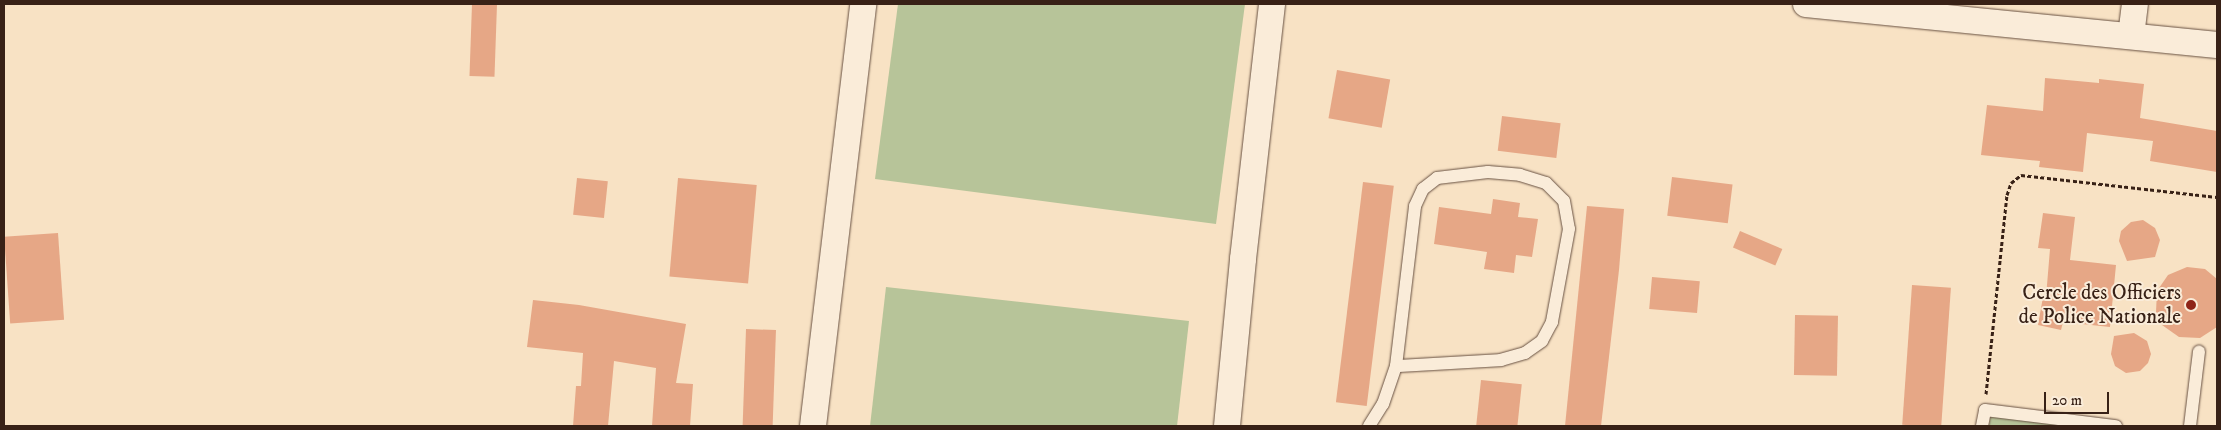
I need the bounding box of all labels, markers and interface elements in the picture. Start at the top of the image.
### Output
place label: Cercle des Officiers de Police Nationale [2019,280,2181,330]
marker: Cercle des Officiers de Police Nationale [2185,299,2197,311]
scale bar [2046,382,2111,414]
text: 20 m [2052,391,2082,410]

